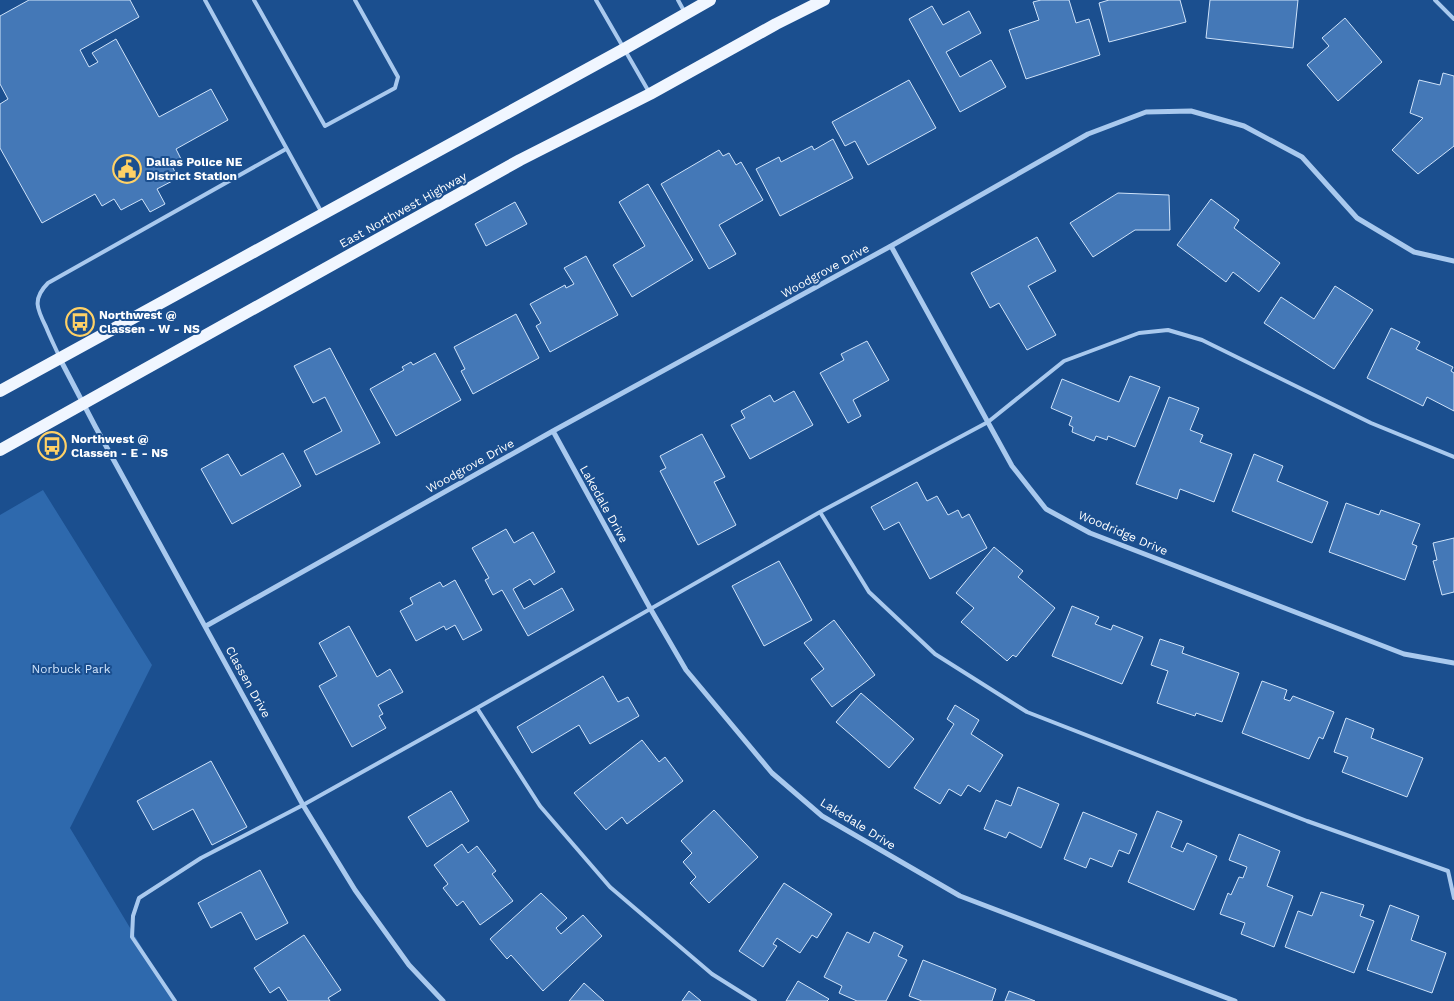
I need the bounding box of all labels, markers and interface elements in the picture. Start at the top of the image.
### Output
public building icon: Dallas Police NE District Station [112,154,142,184]
place label: Dallas Police NE District Station [146,155,243,183]
street label: East Northwest Highway [337,169,470,251]
street label: Woodgrove Drive [779,241,872,301]
bus stop icon: Northwest @ Classen - W - NS [65,307,95,337]
place label: Northwest @ Classen - W - NS [99,308,200,336]
bus stop icon: Northwest @ Classen - E - NS [37,431,67,461]
place label: Northwest @ Classen - E - NS [71,432,168,460]
street label: Woodgrove Drive [424,436,517,496]
street label: Lakedale Drive [577,463,631,545]
street label: Woodridge Drive [1076,508,1170,558]
street label: Classen Drive [223,644,273,720]
park label: Norbuck Park [32,662,111,676]
street label: Lakedale Drive [818,795,898,853]

